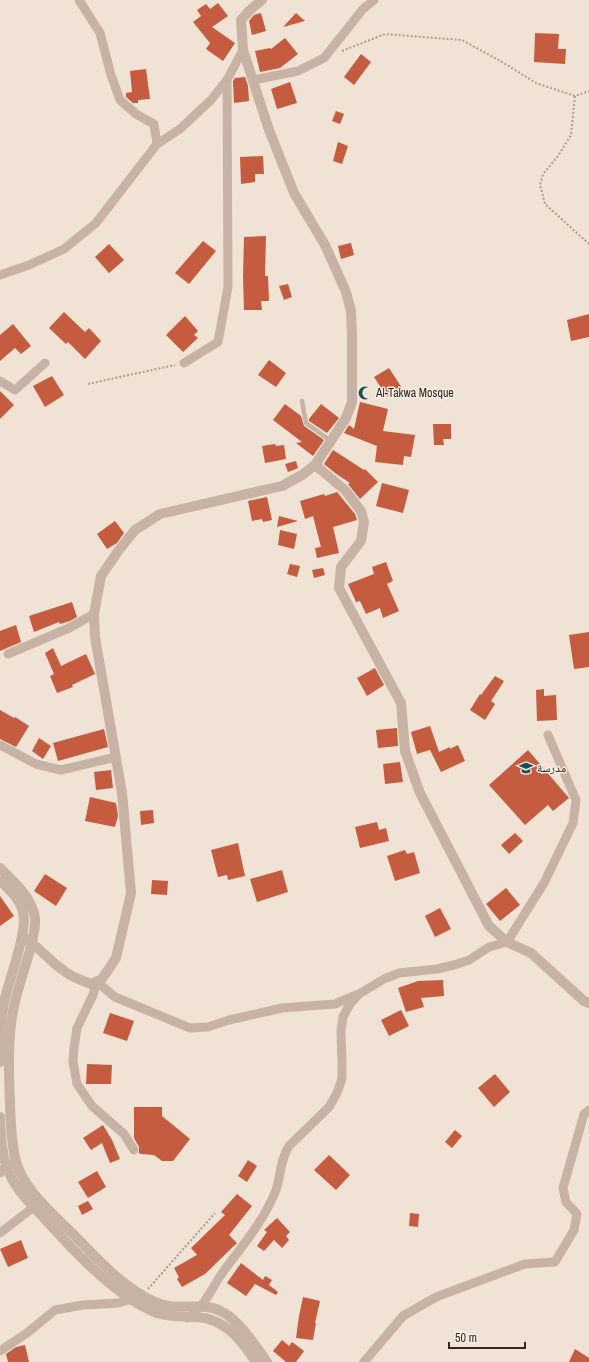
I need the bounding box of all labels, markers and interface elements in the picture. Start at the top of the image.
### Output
mosque icon: Al-Takwa Mosque [357,385,373,401]
place label: Al-Takwa Mosque [375,385,454,401]
school or university icon: مدرسة [518,760,534,776]
place label: مدرسة [537,760,566,776]
scale bar [449,1324,525,1350]
text: 50 m [455,1330,477,1346]

